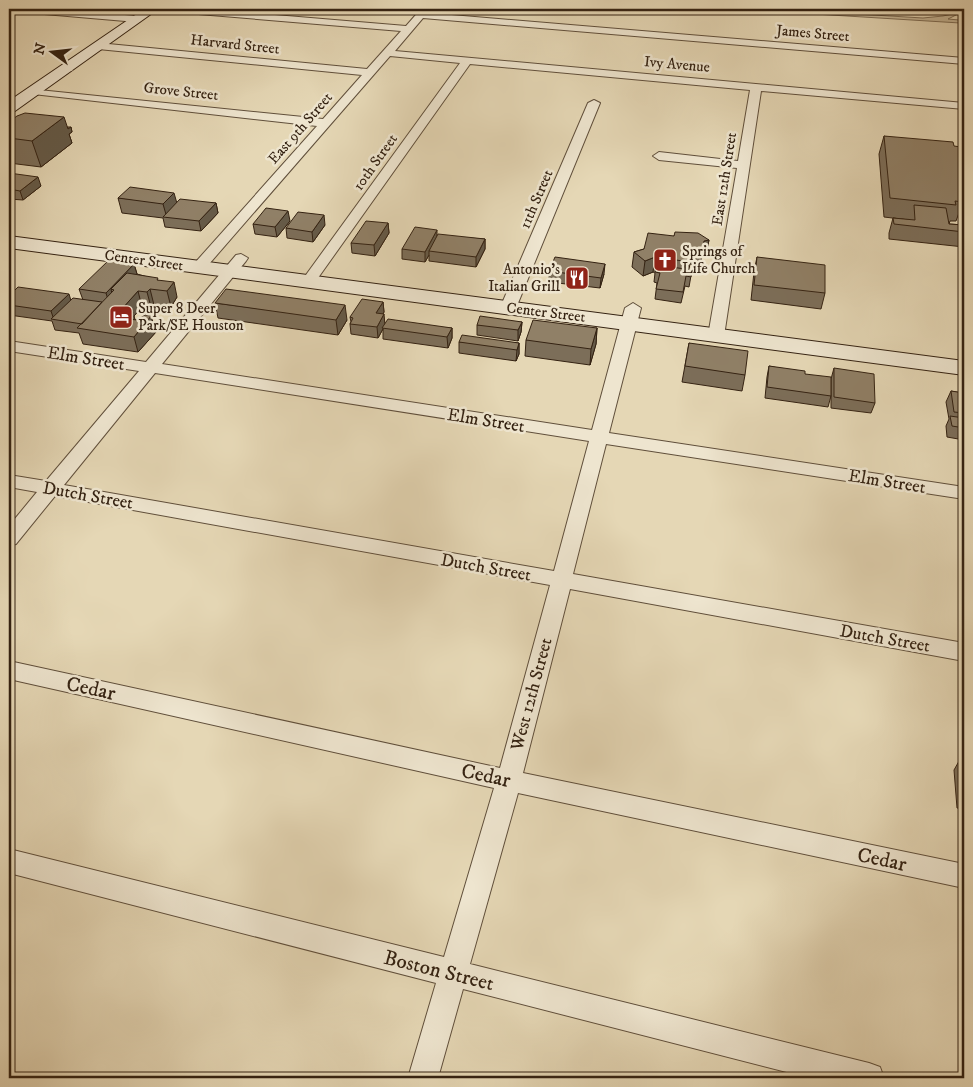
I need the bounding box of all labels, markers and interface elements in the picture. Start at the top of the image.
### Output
street label: James Street [774,21,850,46]
north arrow [28,28,78,78]
street label: Harvard Street [189,30,281,59]
text: N [30,41,51,57]
street label: Ivy Avenue [643,52,711,77]
street label: Grove Street [143,78,219,105]
street label: East 9th Street [264,88,337,168]
street label: 10th Street [349,130,402,194]
street label: East 12th Street [708,131,741,227]
street label: 11th Street [516,167,557,232]
place label: Springs of Life Church [682,242,756,278]
street label: Center Street [103,246,185,275]
church icon: Springs of Life Church [652,247,678,273]
place label: Antonio's Italian Grill [488,260,560,296]
restaurant icon: Antonio's Italian Grill [564,265,590,291]
street label: Center Street [505,298,587,327]
place label: Super 8 Deer Park/SE Houston [138,299,244,335]
hotel icon: Super 8 Deer Park/SE Houston [108,304,134,330]
street label: Elm Street [46,342,126,376]
street label: Elm Street [446,404,526,438]
street label: Elm Street [847,465,927,499]
street label: Dutch Street [41,477,135,515]
street label: Dutch Street [439,549,533,587]
street label: Dutch Street [838,620,932,658]
street label: West 12th Street [506,635,558,754]
street label: Cedar [64,671,118,707]
street label: Cedar [459,758,513,794]
street label: Cedar [855,842,909,878]
street label: Boston Street [381,945,497,997]

